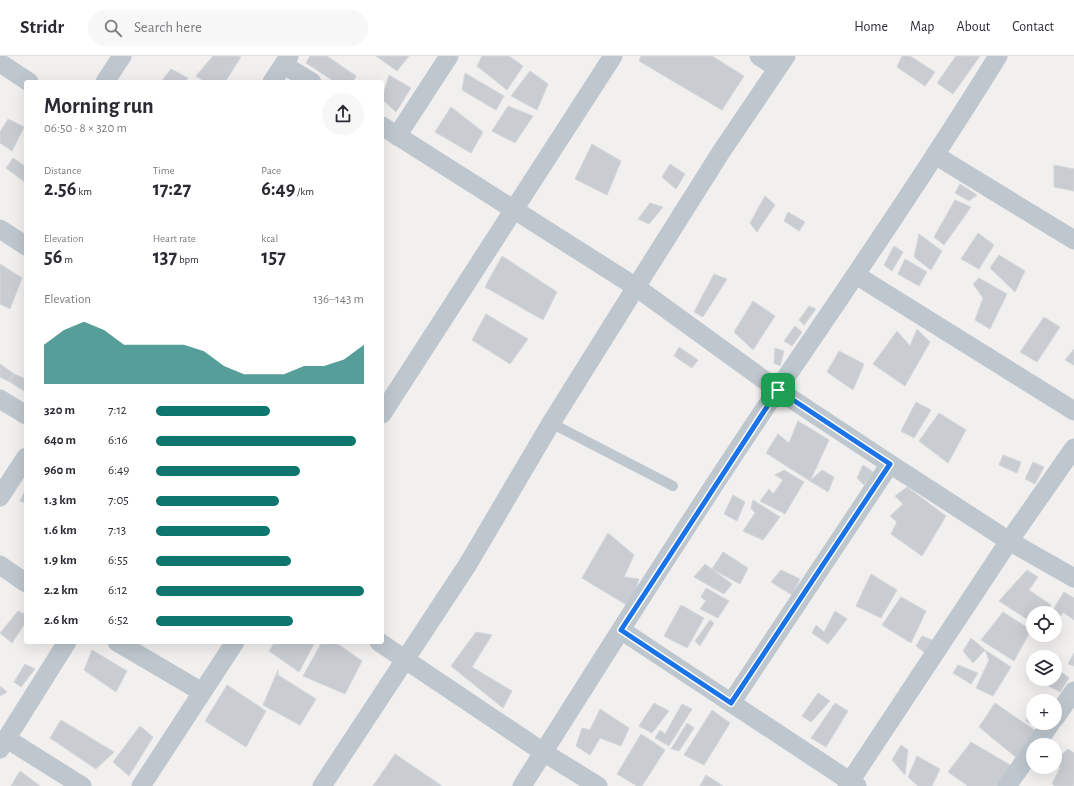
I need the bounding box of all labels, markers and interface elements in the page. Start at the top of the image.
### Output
search box [88,10,368,46]
icon: search [102,17,124,39]
text: Stridr [20,18,64,37]
text: Search here [134,20,202,35]
text: Home [854,20,888,34]
text: Map [910,20,934,34]
text: About [956,20,990,34]
text: Contact [1012,20,1054,34]
button: share [322,93,364,135]
text: Morning run [44,95,154,117]
text: 06:50 · 8 × 320 m [44,122,127,135]
text: Distance [44,165,81,176]
text: Time [153,165,175,176]
text: Pace [261,165,281,176]
text: 2.56 [44,179,76,199]
text: 17:27 [153,179,191,199]
text: 6:49 [261,179,295,199]
text: km [76,186,92,197]
text: /km [295,186,314,197]
text: Elevation [44,233,84,244]
text: Heart rate [153,233,196,244]
text: kcal [261,233,278,244]
text: 56 [44,247,62,267]
text: 137 [153,247,177,267]
text: 157 [261,247,286,267]
text: m [62,254,73,265]
text: bpm [177,254,199,265]
text: Elevation [44,293,91,306]
text: 136–143 m [313,293,364,306]
pin [761,373,795,407]
icon: arrive [767,379,789,401]
text: 320 m [44,404,75,417]
text: 7:12 [108,404,127,417]
text: 640 m [44,434,76,447]
text: 6:16 [108,434,128,447]
text: 960 m [44,464,76,477]
text: 6:49 [108,464,129,477]
text: 1.3 km [44,494,76,507]
text: 7:05 [108,494,129,507]
text: 1.6 km [44,524,77,537]
text: 7:13 [108,524,126,537]
text: 1.9 km [44,554,77,567]
text: 6:55 [108,554,128,567]
text: 2.2 km [44,584,78,597]
text: 6:12 [108,584,127,597]
map controls [1026,606,1062,774]
button: locate [1026,606,1062,642]
text: 2.6 km [44,614,78,627]
text: 6:52 [108,614,128,627]
button: layers [1026,650,1062,686]
button: + [1026,694,1062,730]
button: − [1026,738,1062,774]

